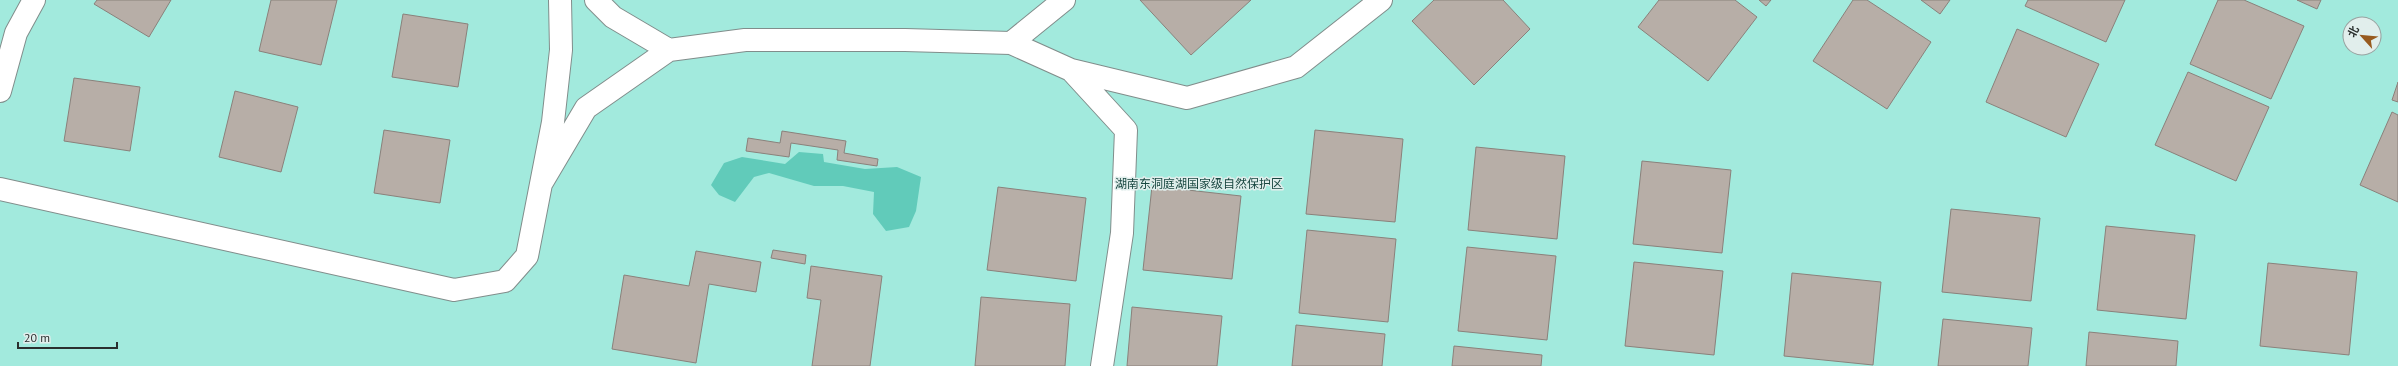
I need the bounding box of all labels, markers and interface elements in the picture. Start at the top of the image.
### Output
north arrow [2342,16,2382,56]
text: 北 [2344,23,2362,40]
park label: 湖南东洞庭湖国家级自然保护区 [1115,176,1283,191]
scale bar [18,324,117,350]
text: 20 m [24,330,50,345]

